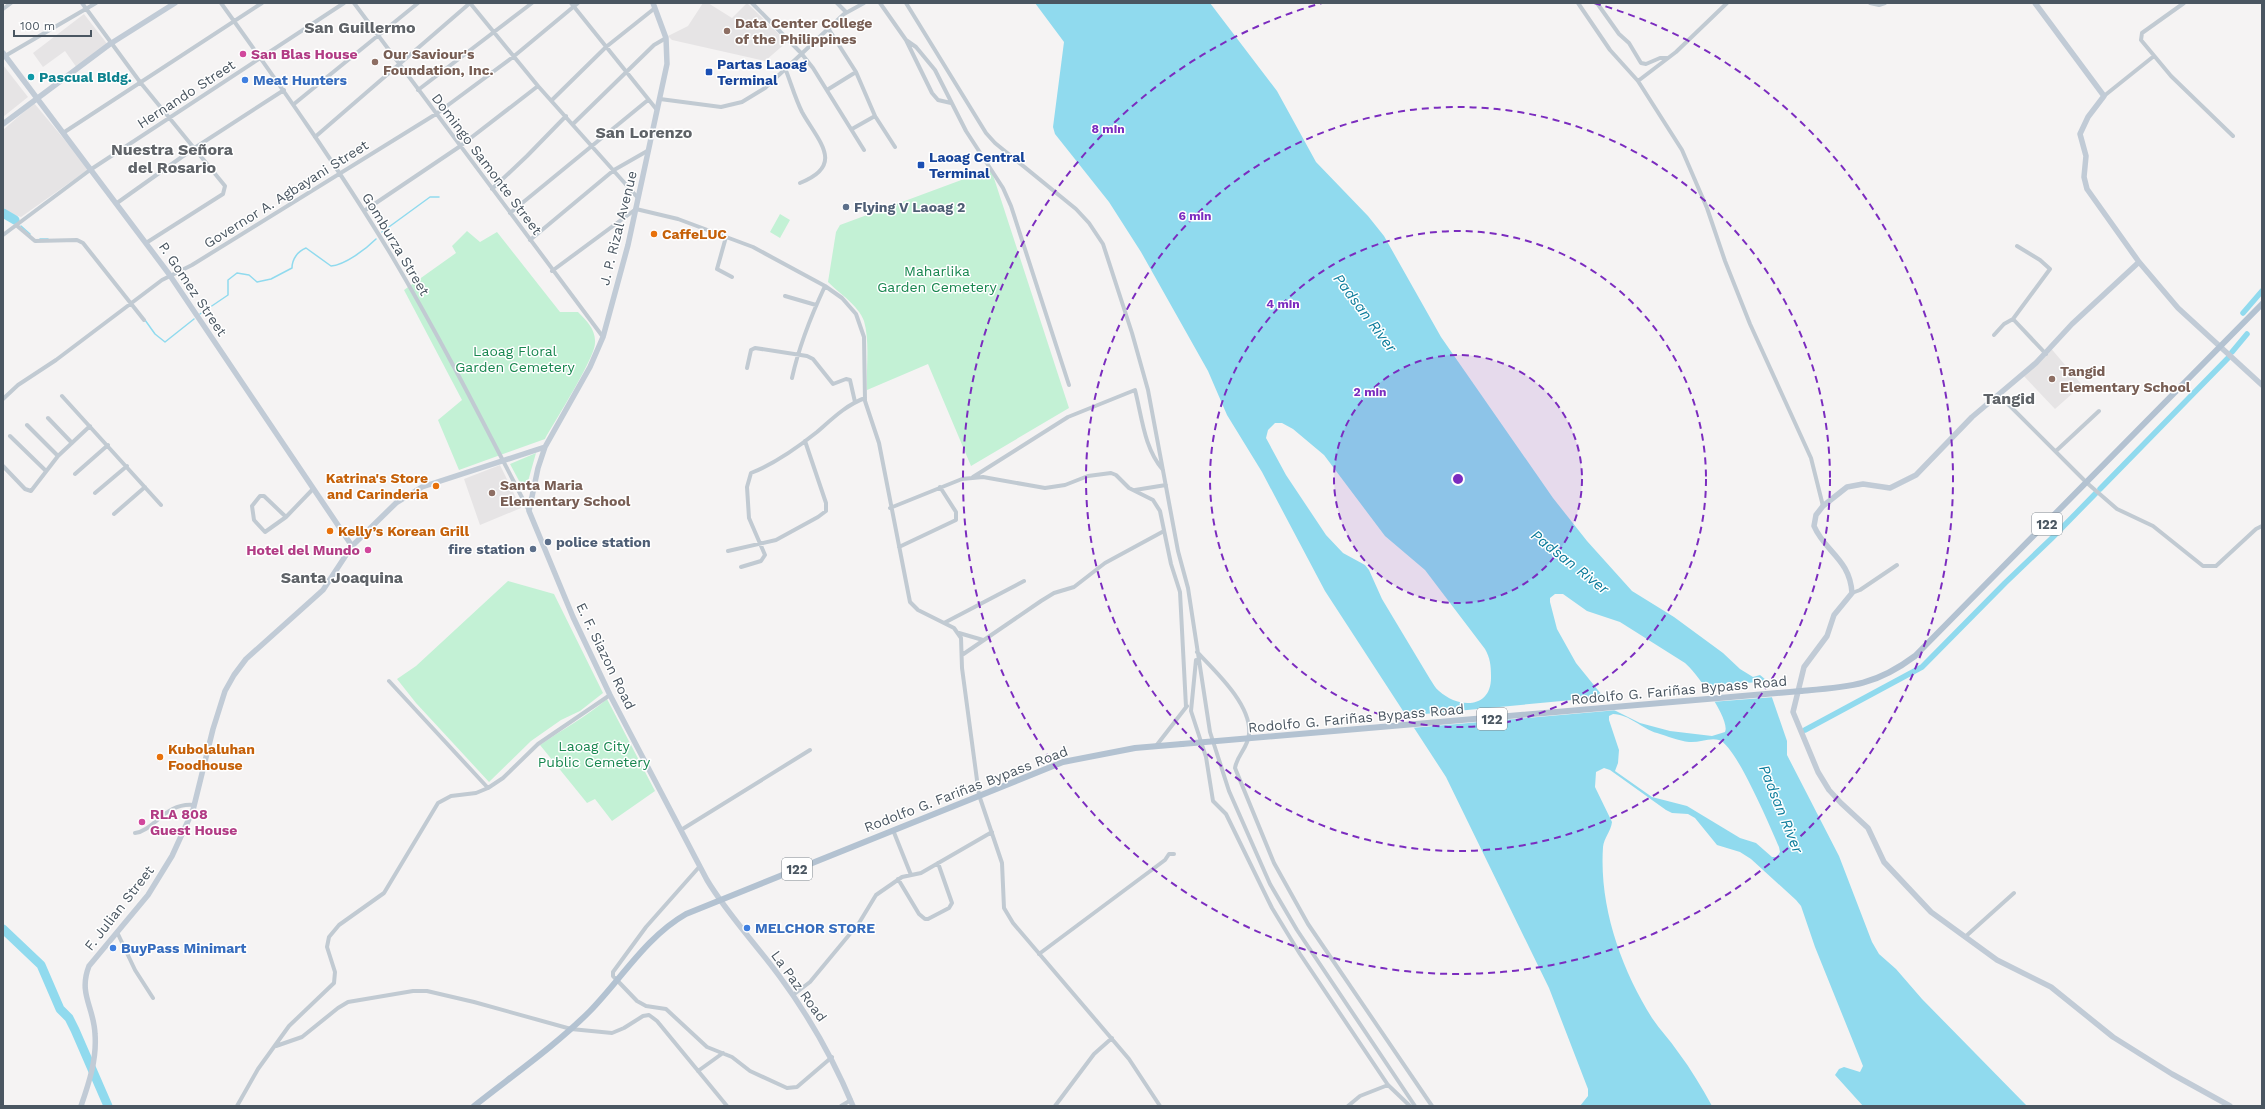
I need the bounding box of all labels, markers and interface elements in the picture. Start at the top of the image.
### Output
scale bar [14,12,91,38]
place label: Data Center College of the Philippines [735,15,872,47]
district label: San Guillermo [304,18,416,37]
text: 100 m [20,19,55,33]
marker: Data Center College of the Philippines [722,26,732,36]
place label: San Blas House [251,46,358,62]
place label: Our Saviour's Foundation, Inc. [383,46,494,78]
marker: San Blas House [238,49,248,59]
street label: Hernando Street [134,56,238,132]
place label: Partas Laoag Terminal [717,56,807,88]
marker: Our Saviour's Foundation, Inc. [370,57,380,67]
marker: Partas Laoag Terminal [704,67,714,77]
place label: Pascual Bldg. [39,69,132,85]
marker: Pascual Bldg. [26,72,36,82]
place label: Meat Hunters [253,72,348,88]
marker: Meat Hunters [240,75,250,85]
street label: Domingo Samonte Street [429,90,545,238]
text: 8 min [1091,122,1125,136]
district label: San Lorenzo [596,123,693,142]
street label: Governor A. Agbayani Street [201,137,371,251]
district label: Nuestra Señora del Rosario [111,140,234,177]
place label: Laoag Central Terminal [929,149,1025,181]
marker: Laoag Central Terminal [916,160,926,170]
street label: J. P. Rizal Avenue [596,169,640,287]
street label: Gomburza Street [359,190,433,298]
place label: Flying V Laoag 2 [854,199,965,215]
marker: Flying V Laoag 2 [841,202,851,212]
text: 6 min [1178,209,1212,223]
place label: CaffeLUC [662,226,727,242]
marker: CaffeLUC [649,229,659,239]
street label: P. Gomez Street [156,239,230,339]
park label: Maharlika Garden Cemetery [877,263,998,295]
water label: Padsan River [1330,270,1401,357]
text: 4 min [1266,297,1300,311]
park label: Laoag Floral Garden Cemetery [455,343,576,375]
place label: Tangid Elementary School [2060,363,2191,395]
marker: Tangid Elementary School [2047,374,2057,384]
text: 2 min [1354,385,1386,399]
district label: Tangid [1983,389,2035,408]
place label: Katrina's Store and Carinderia [326,470,429,502]
centre of rings [1451,472,1465,486]
place label: Santa Maria Elementary School [500,477,631,509]
marker: Katrina's Store and Carinderia [431,481,441,491]
marker: Santa Maria Elementary School [487,488,497,498]
road number: 122 [2032,513,2062,535]
place label: Kelly’s Korean Grill [338,523,469,539]
marker: Kelly’s Korean Grill [325,526,335,536]
water label: Padsan River [1528,526,1613,599]
place label: police station [556,534,651,550]
marker: police station [543,537,553,547]
place label: fire station [448,541,525,557]
place label: Hotel del Mundo [246,542,360,558]
marker: fire station [528,544,538,554]
marker: Hotel del Mundo [363,545,373,555]
district label: Santa Joaquina [281,568,404,587]
street label: E. F. Siazon Road [573,600,639,712]
street label: Rodolfo G. Fariñas Bypass Road [1570,673,1788,707]
street label: Rodolfo G. Fariñas Bypass Road [1247,701,1465,735]
road number: 122 [1477,708,1507,730]
park label: Laoag City Public Cemetery [538,738,651,770]
place label: Kubolaluhan Foodhouse [168,741,255,773]
street label: Rodolfo G. Fariñas Bypass Road [862,743,1070,835]
marker: Kubolaluhan Foodhouse [155,752,165,762]
water label: Padsan River [1755,762,1807,857]
place label: RLA 808 Guest House [150,806,237,838]
marker: RLA 808 Guest House [137,817,147,827]
road number: 122 [782,858,812,880]
street label: F. Julian Street [81,862,157,954]
place label: MELCHOR STORE [755,920,875,936]
marker: MELCHOR STORE [742,923,752,933]
place label: BuyPass Minimart [121,940,246,956]
marker: BuyPass Minimart [108,943,118,953]
street label: La Paz Road [768,947,830,1025]

